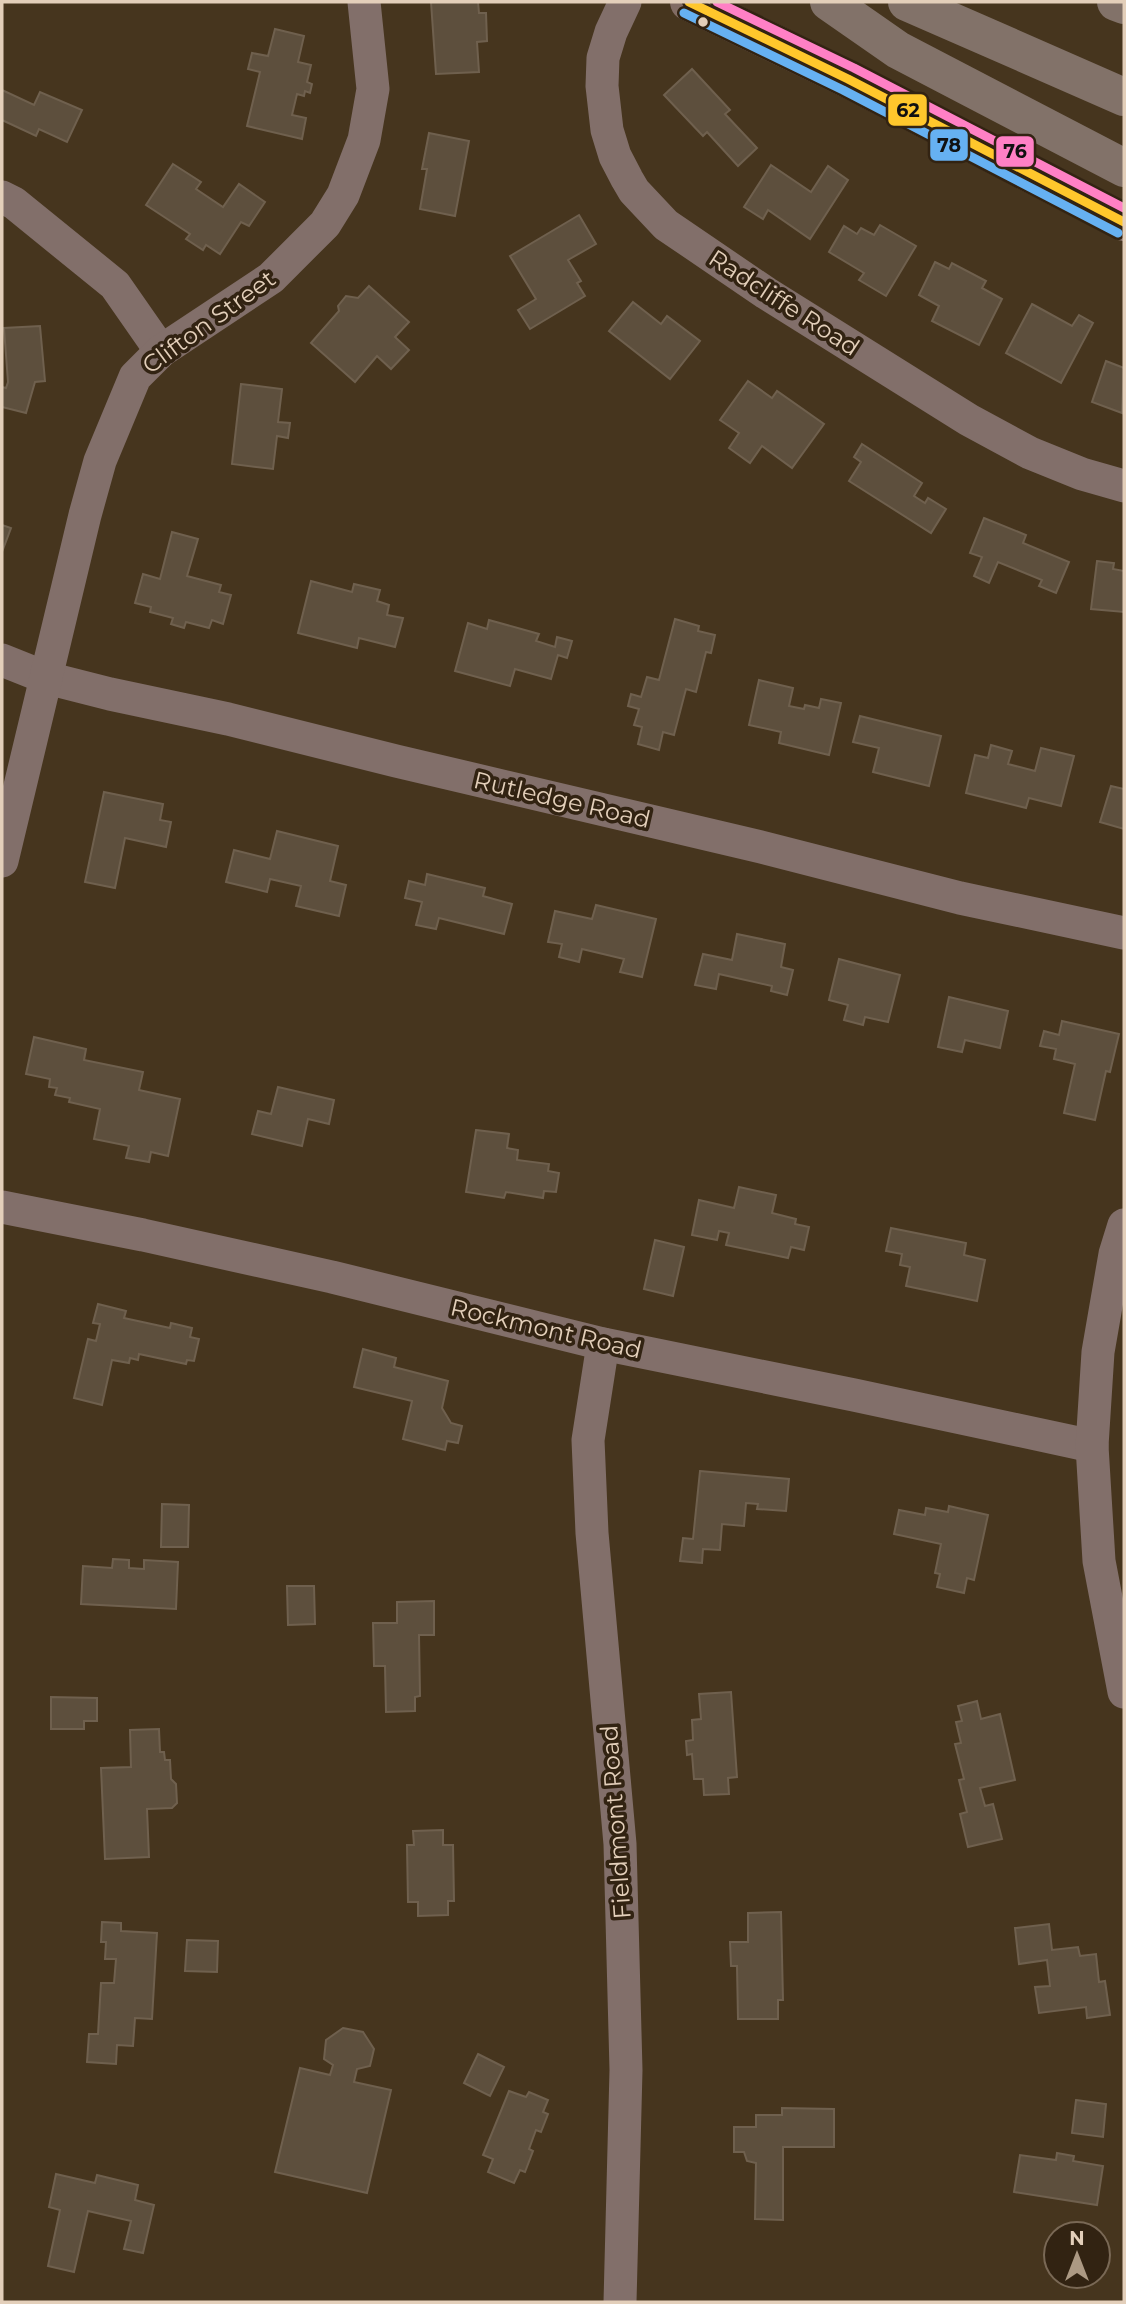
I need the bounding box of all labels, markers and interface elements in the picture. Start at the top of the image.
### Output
unlabelled marker [696,15,710,29]
line badge: 62 [887,93,928,127]
text: 62 [896,99,920,122]
line badge: 78 [929,128,969,162]
text: 78 [937,134,961,157]
line badge: 76 [995,135,1035,168]
text: 76 [1003,140,1027,163]
street label: Radcliffe Road [704,243,865,362]
street label: Clifton Street [136,263,281,380]
street label: Rutledge Road [471,765,653,834]
street label: Rockmont Road [448,1292,645,1365]
street label: Fieldmont Road [594,1724,637,1920]
north arrow [1042,2220,1112,2290]
text: N [1069,2227,1085,2250]

